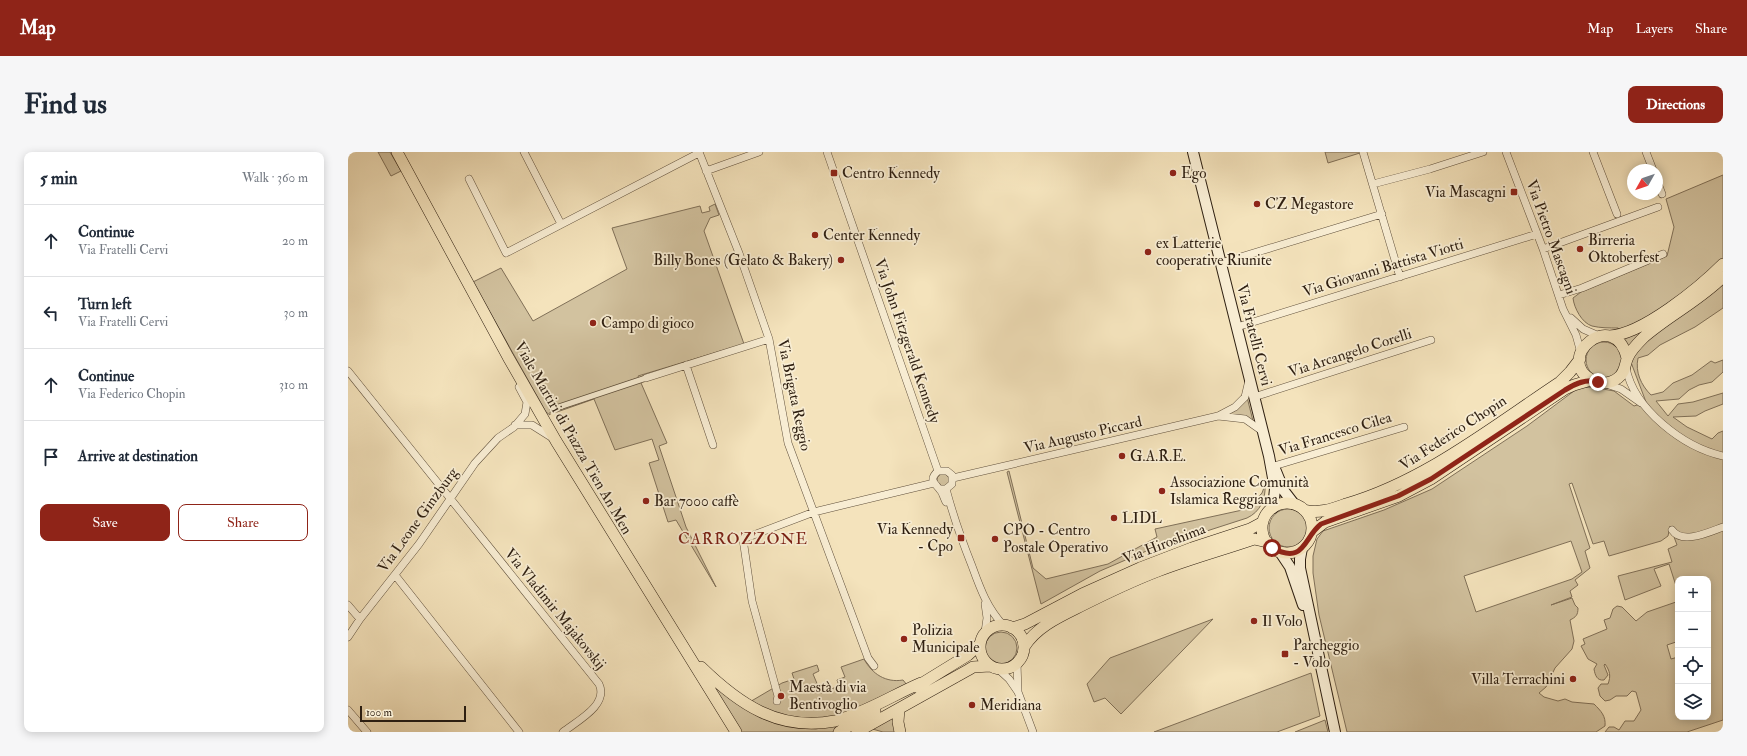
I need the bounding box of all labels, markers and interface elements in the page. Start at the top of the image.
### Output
text: Map [20,16,56,40]
text: Map [1587,20,1613,37]
text: Layers [1635,20,1673,37]
text: Share [1695,20,1727,37]
button: Directions [1628,86,1723,123]
text: Find us [24,87,107,122]
place label: Centro Kennedy [842,164,940,183]
place label: Ego [1181,164,1206,183]
north arrow [1627,164,1663,200]
text: 5 min [40,168,78,189]
marker: Centro Kennedy [829,168,839,178]
marker: Ego [1168,168,1178,178]
text: Walk · 360 m [242,170,308,186]
street label: Via Pietro Mascagni [1521,177,1581,297]
place label: Via Mascagni [1425,183,1506,202]
marker: Via Mascagni [1509,187,1519,197]
place label: CZ Megastore [1265,195,1353,214]
marker: CZ Megastore [1252,199,1262,209]
text: Continue [78,223,134,242]
place label: Center Kennedy [823,226,920,245]
icon: ahead [40,230,62,252]
marker: Center Kennedy [810,230,820,240]
place label: Birreria Oktoberfest [1588,231,1660,267]
text: 20 m [282,233,308,249]
place label: ex Latterie cooperative Riunite [1156,234,1272,271]
street label: Via Giovanni Battista Viotti [1300,234,1466,302]
text: Via Fratelli Cervi [78,242,168,258]
marker: Birreria Oktoberfest [1575,244,1585,254]
marker: ex Latterie cooperative Riunite [1143,247,1153,257]
place label: Billy Bones (Gelato & Bakery) [653,251,833,270]
marker: Billy Bones (Gelato & Bakery) [836,255,846,265]
street label: Via John Fitzgerald Kennedy [869,256,944,427]
street label: Via Fratelli Cervi [1232,282,1276,388]
text: Turn left [78,295,132,314]
icon: left [40,302,62,324]
text: 30 m [284,305,308,321]
text: Via Fratelli Cervi [78,314,168,330]
place label: Campo di gioco [601,314,694,334]
marker: Campo di gioco [588,318,598,328]
street label: Via Arcangelo Corelli [1286,324,1414,382]
street label: Via Brigata Reggio [773,337,815,453]
street label: Viale Martiri di Piazza Tien An Men [510,338,636,538]
text: Continue [78,367,134,386]
route end [1589,373,1607,391]
icon: ahead [40,374,62,396]
text: 310 m [279,377,308,393]
text: Via Federico Chopin [78,386,186,402]
street label: Via Federico Chopin [1396,391,1511,476]
street label: Via Francesco Cilea [1276,408,1395,460]
street label: Via Augusto Piccard [1022,412,1144,458]
icon: arrive [40,446,62,468]
text: Arrive at destination [78,447,198,466]
place label: G.A.R.E. [1130,447,1186,466]
marker: G.A.R.E. [1117,451,1127,461]
street label: Via Leone Ginzburg [374,463,463,576]
place label: Associazione Comunità Islamica Reggiana [1169,473,1310,509]
marker: Associazione Comunità Islamica Reggiana [1157,486,1167,496]
place label: Bar 7000 caffè [654,492,739,511]
marker: Bar 7000 caffè [641,496,651,506]
button: Save [40,504,170,541]
button: Share [178,504,308,541]
place label: LIDL [1122,509,1162,528]
marker: LIDL [1109,513,1119,523]
street label: Via Hiroshima [1120,519,1209,569]
place label: Via Kennedy - Cpo [877,520,953,557]
place label: CPO - Centro Postale Operativo [1003,521,1108,558]
district label: CARROZZONE [678,529,808,549]
marker: Via Kennedy - Cpo [956,533,966,543]
marker: CPO - Centro Postale Operativo [990,534,1000,544]
route start [1263,539,1281,557]
street label: Via Vladimir Majakovskij [500,544,610,674]
map controls [1675,576,1711,720]
button: + [1675,576,1711,612]
place label: Il Volo [1262,612,1303,631]
button: − [1675,612,1711,648]
marker: Il Volo [1249,616,1259,626]
place label: Polizia Municipale [912,621,980,658]
marker: Polizia Municipale [899,634,909,644]
place label: Parcheggio - Volo [1293,636,1359,672]
button: locate [1675,648,1711,684]
marker: Parcheggio - Volo [1280,649,1290,659]
place label: Villa Terrachini [1471,670,1565,689]
marker: Villa Terrachini [1568,674,1578,684]
place label: Maestà di via Bentivoglio [789,678,867,714]
button: layers [1675,684,1711,720]
marker: Maestà di via Bentivoglio [776,691,786,701]
place label: Meridiana [980,696,1042,715]
marker: Meridiana [967,700,977,710]
scale bar [360,704,466,723]
text: 100 m [366,706,392,719]

